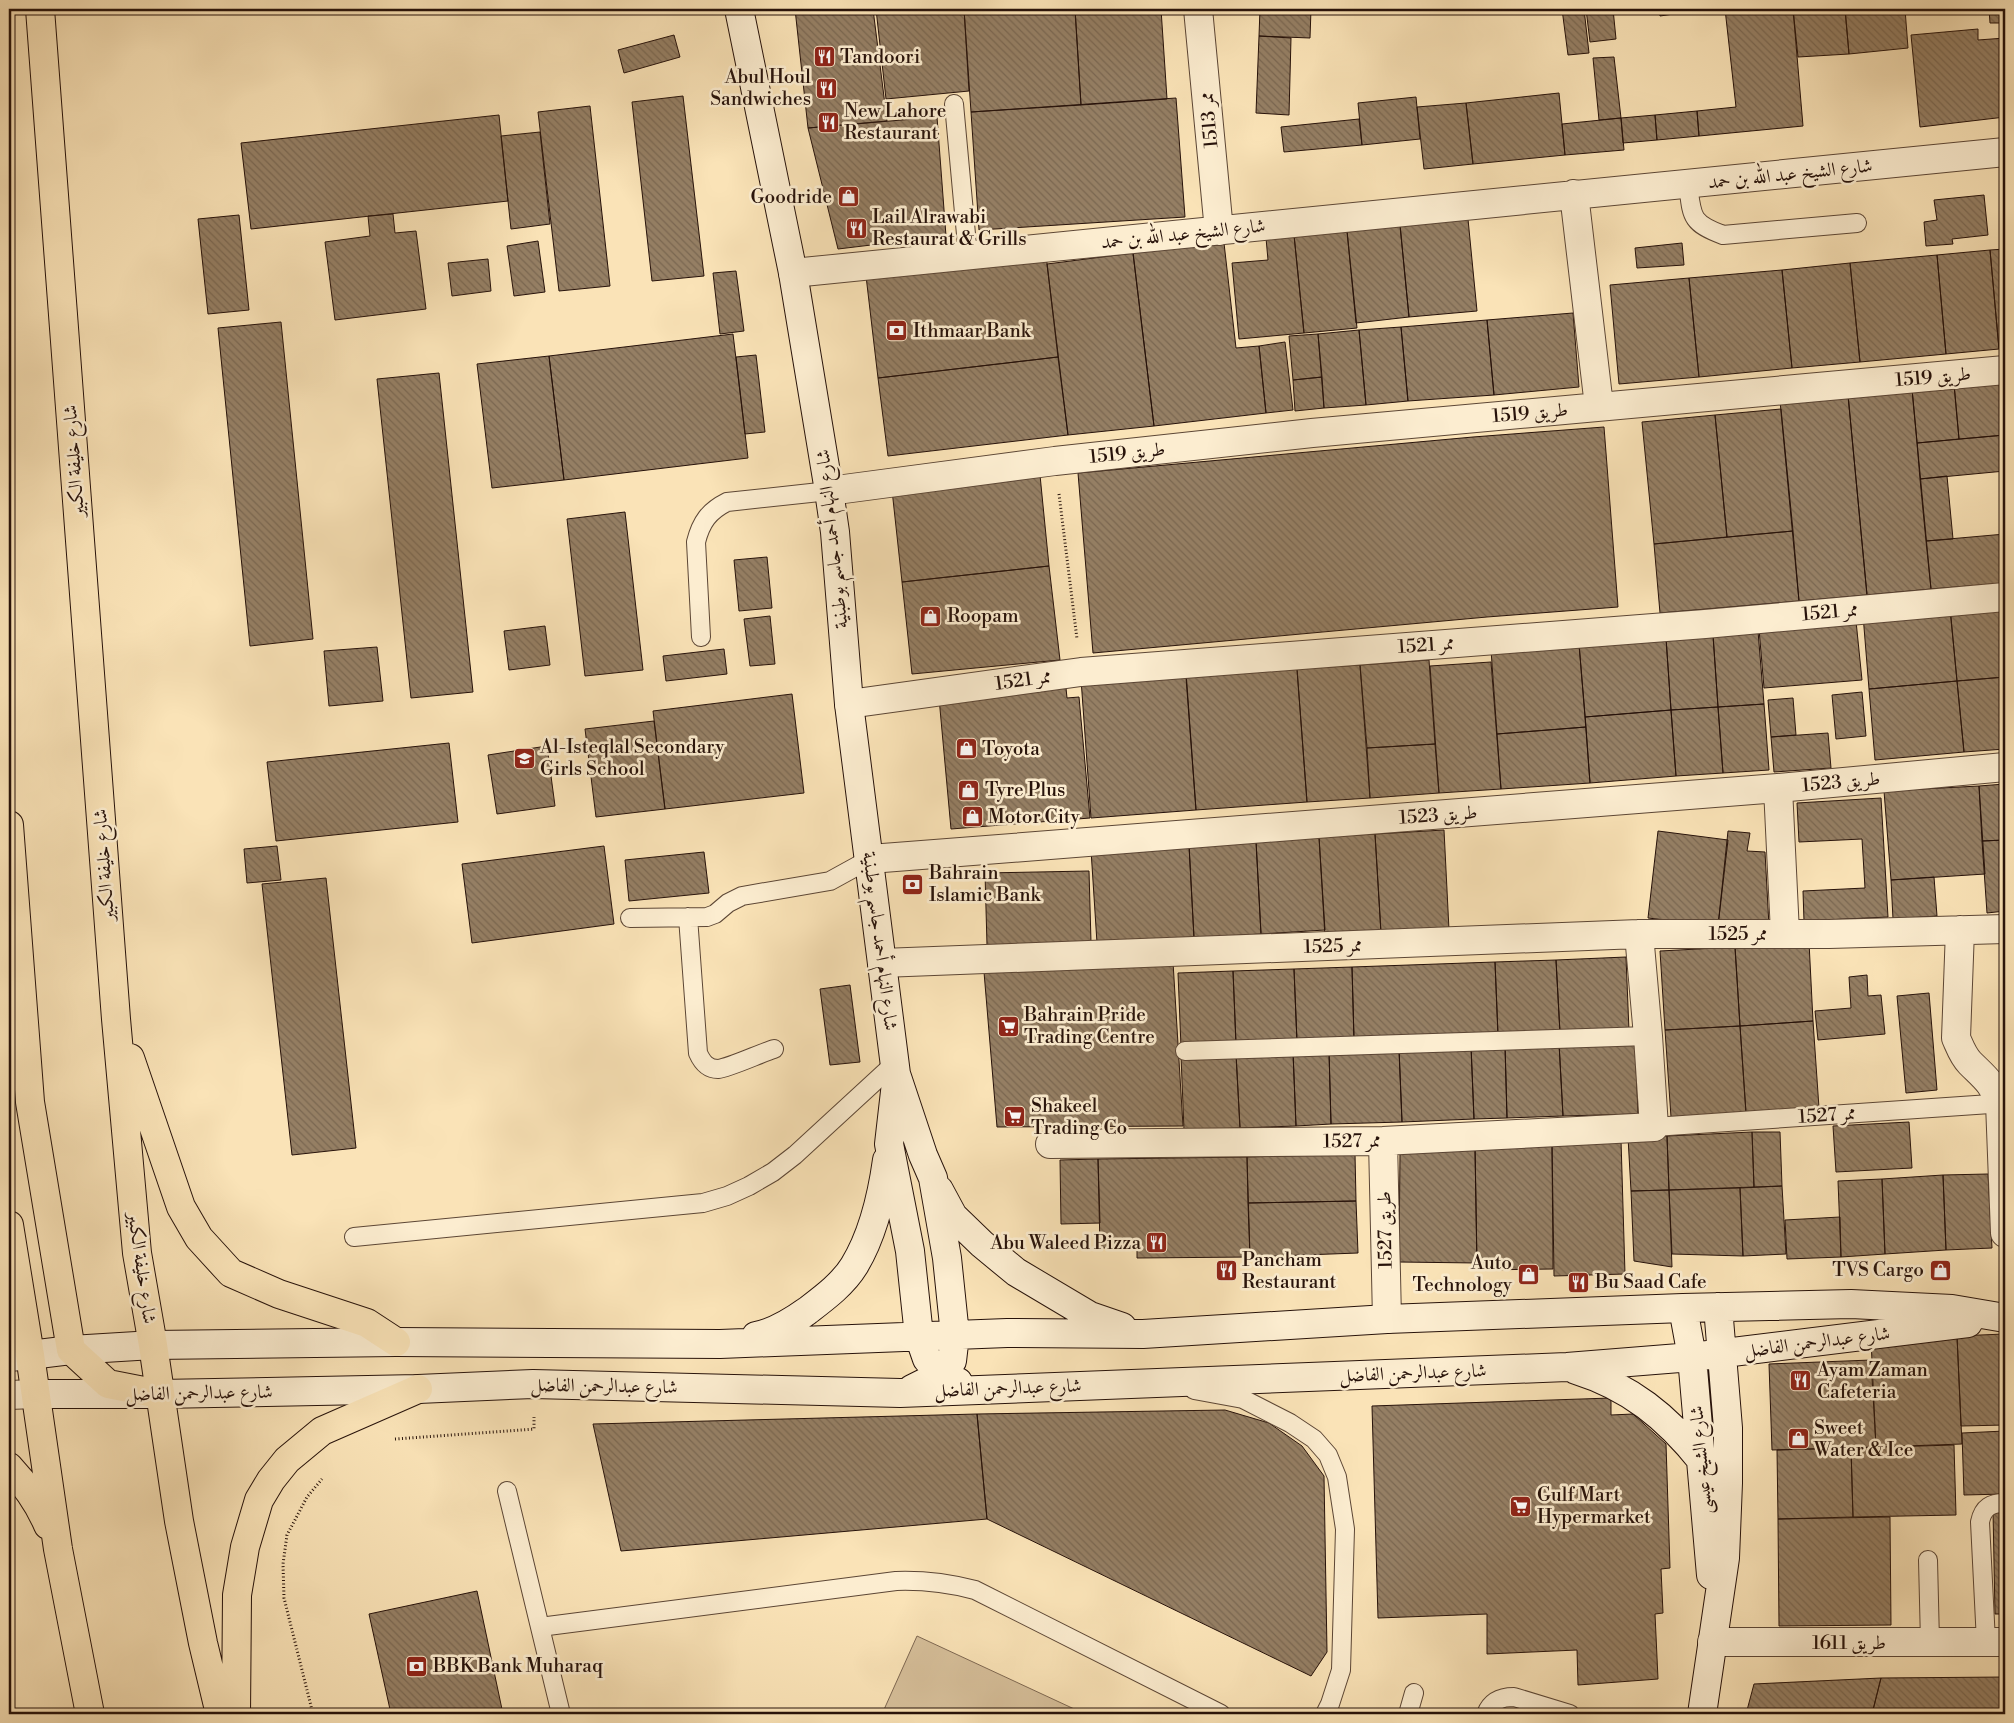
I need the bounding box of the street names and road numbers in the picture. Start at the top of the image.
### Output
street label: ممر 1513 [1195,91,1223,149]
street label: شارع الشيخ عبد الله بن حمد [1706,150,1874,200]
street label: شارع الشيخ عبد الله بن حمد [1099,210,1267,260]
street label: طريق 1519 [1894,362,1972,392]
street label: طريق 1519 [1491,398,1569,428]
street label: شارع خليفة الكبير [58,404,93,520]
street label: طريق 1519 [1088,437,1166,469]
street label: شارع النهام أحمد جاسم بوطبنية [810,447,860,630]
street label: ممر 1521 [1801,598,1859,626]
street label: ممر 1521 [1397,631,1455,659]
street label: ممر 1521 [993,664,1053,696]
street label: طريق 1523 [1801,767,1881,797]
street label: طريق 1523 [1398,800,1478,830]
street label: شارع خليفة الكبير [88,808,123,924]
street label: شارع النهام أحمد جاسم بوطبنية [850,850,904,1033]
street label: ممر 1525 [1708,922,1768,946]
street label: ممر 1525 [1303,933,1363,959]
street label: ممر 1527 [1797,1101,1857,1129]
street label: ممر 1527 [1323,1128,1381,1154]
street label: طريق 1527 [1372,1191,1398,1269]
street label: شارع خليفة الكبير [119,1209,162,1326]
street label: شارع عبدالرحمن الفاضل [1742,1321,1892,1366]
street label: شارع عبدالرحمن الفاضل [1339,1358,1487,1391]
street label: شارع عبدالرحمن الفاضل [530,1373,678,1402]
street label: شارع عبدالرحمن الفاضل [934,1373,1082,1406]
street label: شارع عبدالرحمن الفاضل [125,1380,273,1409]
street label: شارع الشيخ عيسى [1684,1404,1723,1515]
street label: طريق 1611 [1812,1631,1886,1655]

